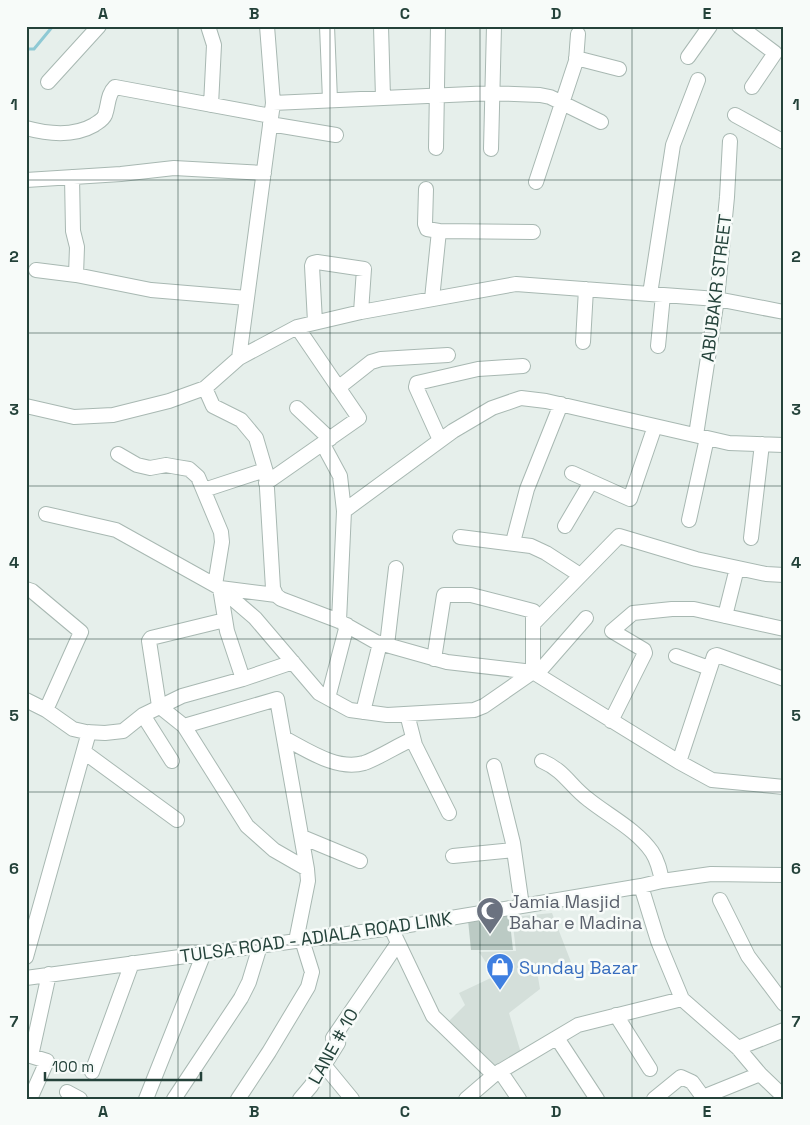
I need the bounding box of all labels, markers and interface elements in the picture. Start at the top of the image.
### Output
text: A [98,3,108,24]
text: B [249,3,259,24]
text: C [400,3,410,24]
text: D [551,3,561,24]
text: E [703,3,712,24]
text: 1 [10,94,18,115]
text: 1 [792,94,800,115]
street label: ABUBAKR STREET [696,212,737,363]
text: 2 [9,246,19,267]
text: 2 [791,246,801,267]
text: 3 [9,399,19,420]
text: 3 [791,399,801,420]
text: 4 [9,552,19,573]
text: 4 [791,552,801,573]
text: 5 [9,705,19,726]
text: 5 [791,705,801,726]
text: 6 [9,858,19,879]
text: 6 [791,858,801,879]
place label: Jamia Masjid Bahar e Madina [509,890,642,934]
mosque icon: Jamia Masjid Bahar e Madina [475,896,505,935]
street label: TULSA ROAD - ADIALA ROAD LINK [178,907,454,967]
shop icon: Sunday Bazar [485,952,515,991]
place label: Sunday Bazar [519,956,638,979]
street label: LANE # 10 [303,1004,363,1088]
text: 7 [10,1011,19,1032]
text: 7 [792,1011,801,1032]
scale bar [45,1050,201,1082]
text: 100 m [52,1057,94,1076]
text: A [98,1101,108,1122]
text: B [249,1101,259,1122]
text: C [400,1101,410,1122]
text: D [551,1101,561,1122]
text: E [703,1101,712,1122]

